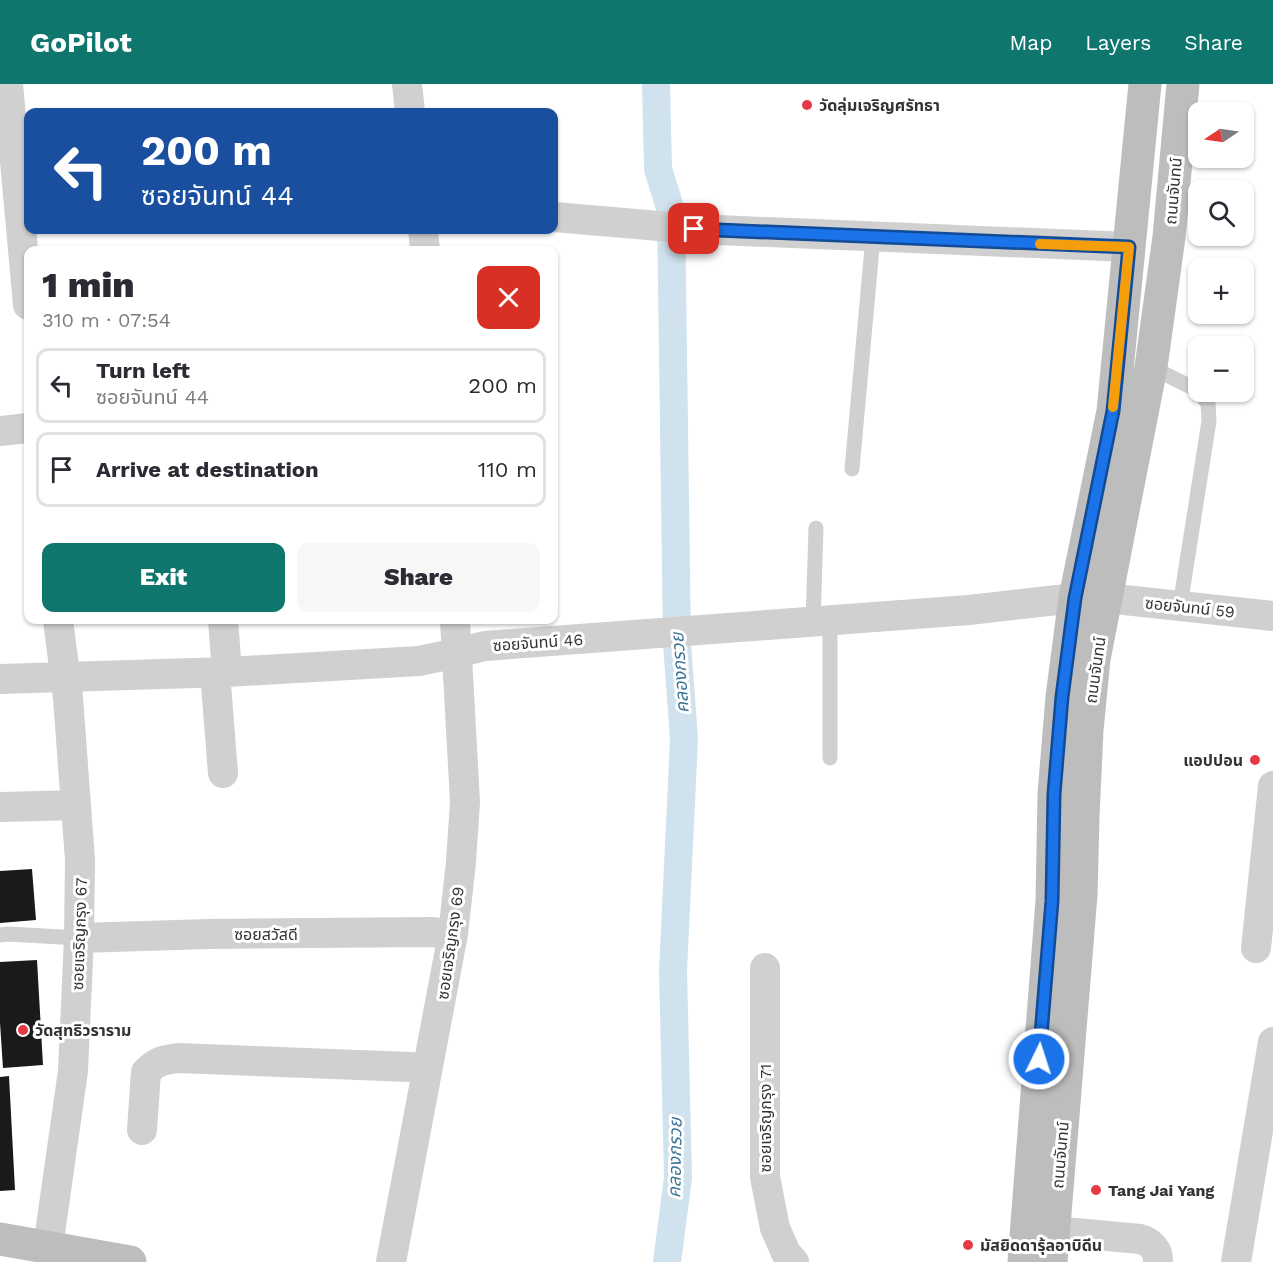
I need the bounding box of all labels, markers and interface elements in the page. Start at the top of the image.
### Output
text: GoPilot [30,26,132,59]
text: Map [1009,30,1052,55]
text: Layers [1085,30,1151,55]
text: Share [1184,30,1243,55]
place label: วัดลุ่มเจริญศรัทธา [819,96,940,115]
marker: วัดลุ่มเจริญศรัทธา [800,98,814,112]
north arrow [1188,102,1254,168]
map controls [1188,102,1254,402]
text: 200 m [141,126,272,175]
icon: left [42,132,120,210]
street label: ถนนจันทน์ [1161,157,1186,225]
text: ซอยจันทน์ 44 [141,180,294,212]
button: search [1188,180,1254,246]
pin [668,203,719,254]
icon: arrive [677,212,710,245]
button: + [1188,258,1254,324]
text: 1 min [42,264,135,306]
button: close [477,266,540,329]
text: 310 m · 07:54 [42,308,171,332]
button: − [1188,336,1254,402]
text: Turn left [96,358,190,383]
icon: left [45,369,78,402]
text: 200 m [468,373,537,398]
text: ซอยจันทน์ 44 [96,385,209,409]
icon: arrive [45,453,78,486]
text: Arrive at destination [96,457,319,482]
text: 110 m [478,457,537,482]
button: Exit [42,543,285,612]
button: Share [297,543,540,612]
street label: ซอยจันทน์ 59 [1144,593,1236,622]
street label: ซอยจันทน์ 46 [492,630,584,655]
water label: คลองกรวย [666,631,693,714]
street label: ถนนจันทน์ [1081,636,1110,705]
place label: แอปปอน [1183,751,1243,770]
marker: แอปปอน [1248,753,1262,767]
street label: ซอยเจริญกรุง 67 [68,877,91,991]
street label: ซอยเจริญกรุง 69 [433,885,468,1001]
street label: ซอยสวัสดี [234,925,298,944]
place label: วัดสุทธิวราราม [35,1021,131,1040]
marker: วัดสุทธิวราราม [16,1023,30,1037]
position arrow [1007,1027,1071,1091]
street label: ซอยเจริญกรุง 71 [756,1064,775,1172]
water label: คลองกรวย [663,1116,686,1198]
street label: ถนนจันทน์ [1048,1121,1073,1189]
place label: Tang Jai Yang [1108,1181,1214,1200]
marker: Tang Jai Yang [1089,1183,1103,1197]
place label: มัสยิดดารุ้ลอาบิดีน [980,1236,1102,1255]
marker: มัสยิดดารุ้ลอาบิดีน [961,1238,975,1252]

